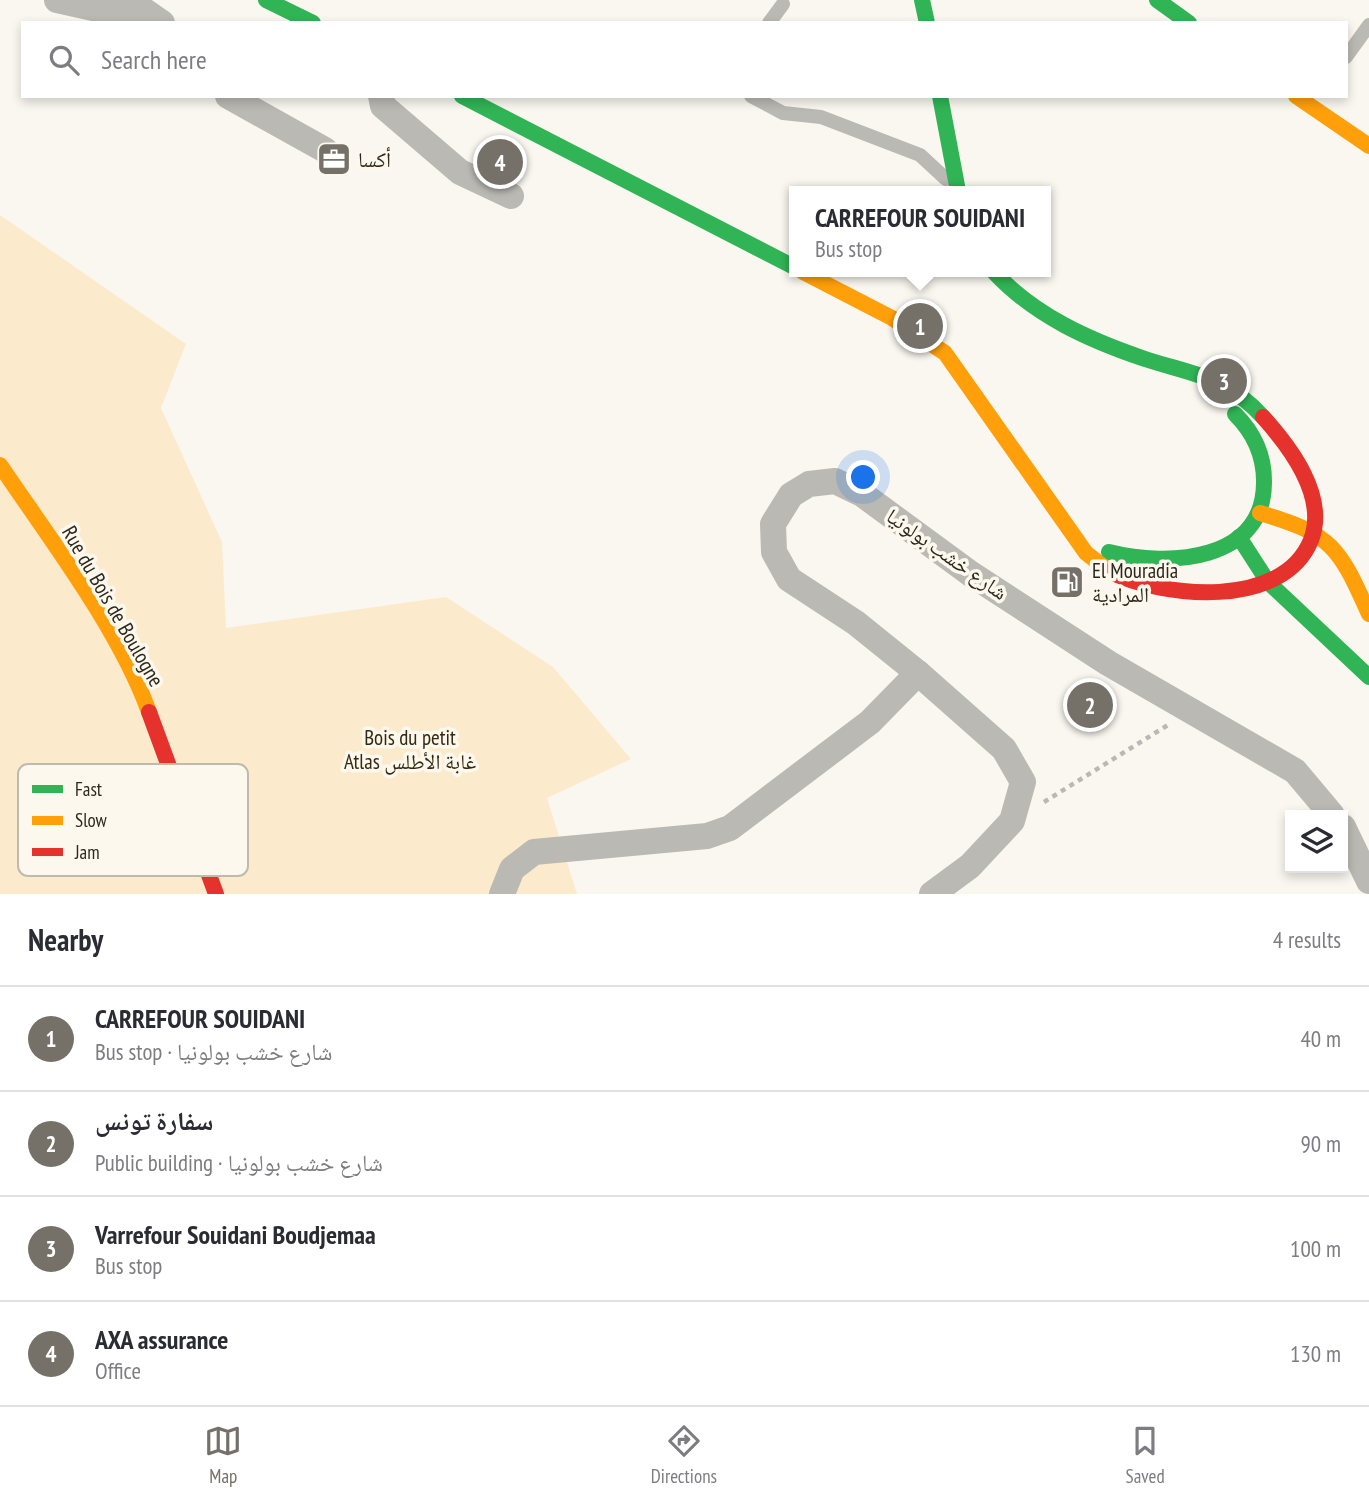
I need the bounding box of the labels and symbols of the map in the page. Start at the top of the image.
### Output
pin: 4 [477,136,523,188]
office icon: أكسا [315,140,353,178]
place label: أكسا [358,146,391,173]
pin: 1 [897,300,943,352]
pin: 3 [1201,355,1247,407]
your location [846,460,880,494]
street label: شارع خشب بولونيا [881,502,1013,606]
street label: Rue du Bois de Boulogne [56,521,170,691]
place label: El Mouradia المرادية [1092,557,1178,608]
fuel station icon: El Mouradia المرادية [1048,563,1086,601]
pin: 2 [1067,679,1113,731]
park label: Bois du petit Atlas غابة الأطلس [344,724,476,775]
legend [18,764,248,876]
text: Fast [75,777,103,801]
text: Slow [75,808,108,832]
text: Jam [74,840,100,864]

